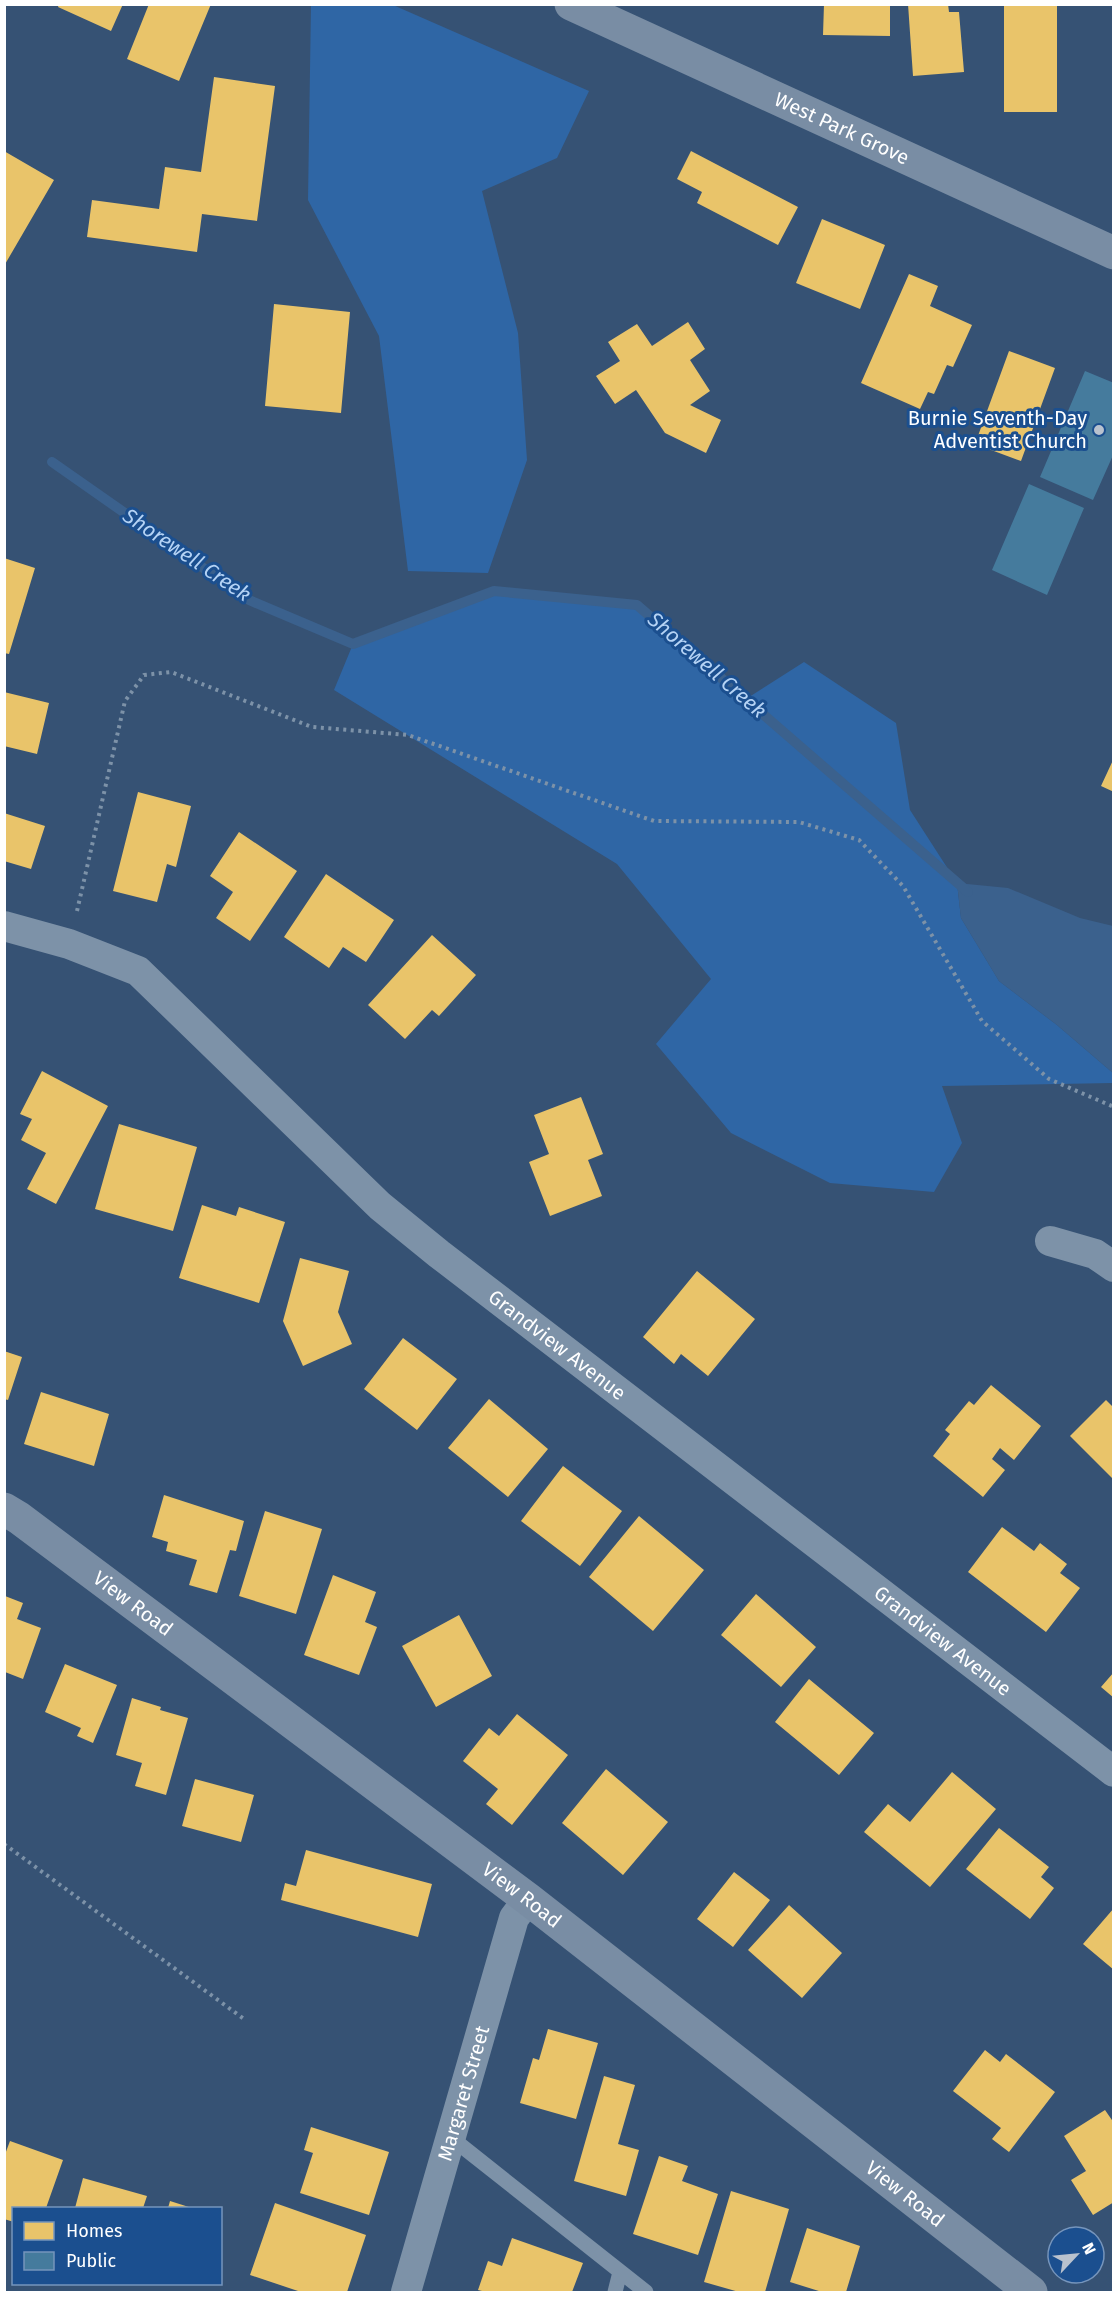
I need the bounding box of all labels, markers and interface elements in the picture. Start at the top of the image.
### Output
street label: West Park Grove [771,87,913,170]
place label: Burnie Seventh-Day Adventist Church [908,406,1087,453]
marker: Burnie Seventh-Day Adventist Church [1092,423,1106,437]
water label: Shorewell Creek [117,502,256,607]
water label: Shorewell Creek [642,606,772,724]
street label: Grandview Avenue [484,1284,631,1405]
street label: View Road [88,1566,178,1641]
street label: Grandview Avenue [869,1580,1016,1701]
street label: View Road [478,1857,566,1933]
street label: Margaret Street [433,2022,495,2164]
street label: View Road [861,2155,949,2232]
legend [12,2207,222,2285]
text: Homes [66,2220,122,2242]
north arrow [1046,2225,1106,2285]
text: N [1078,2240,1100,2258]
text: Public [66,2250,116,2272]

